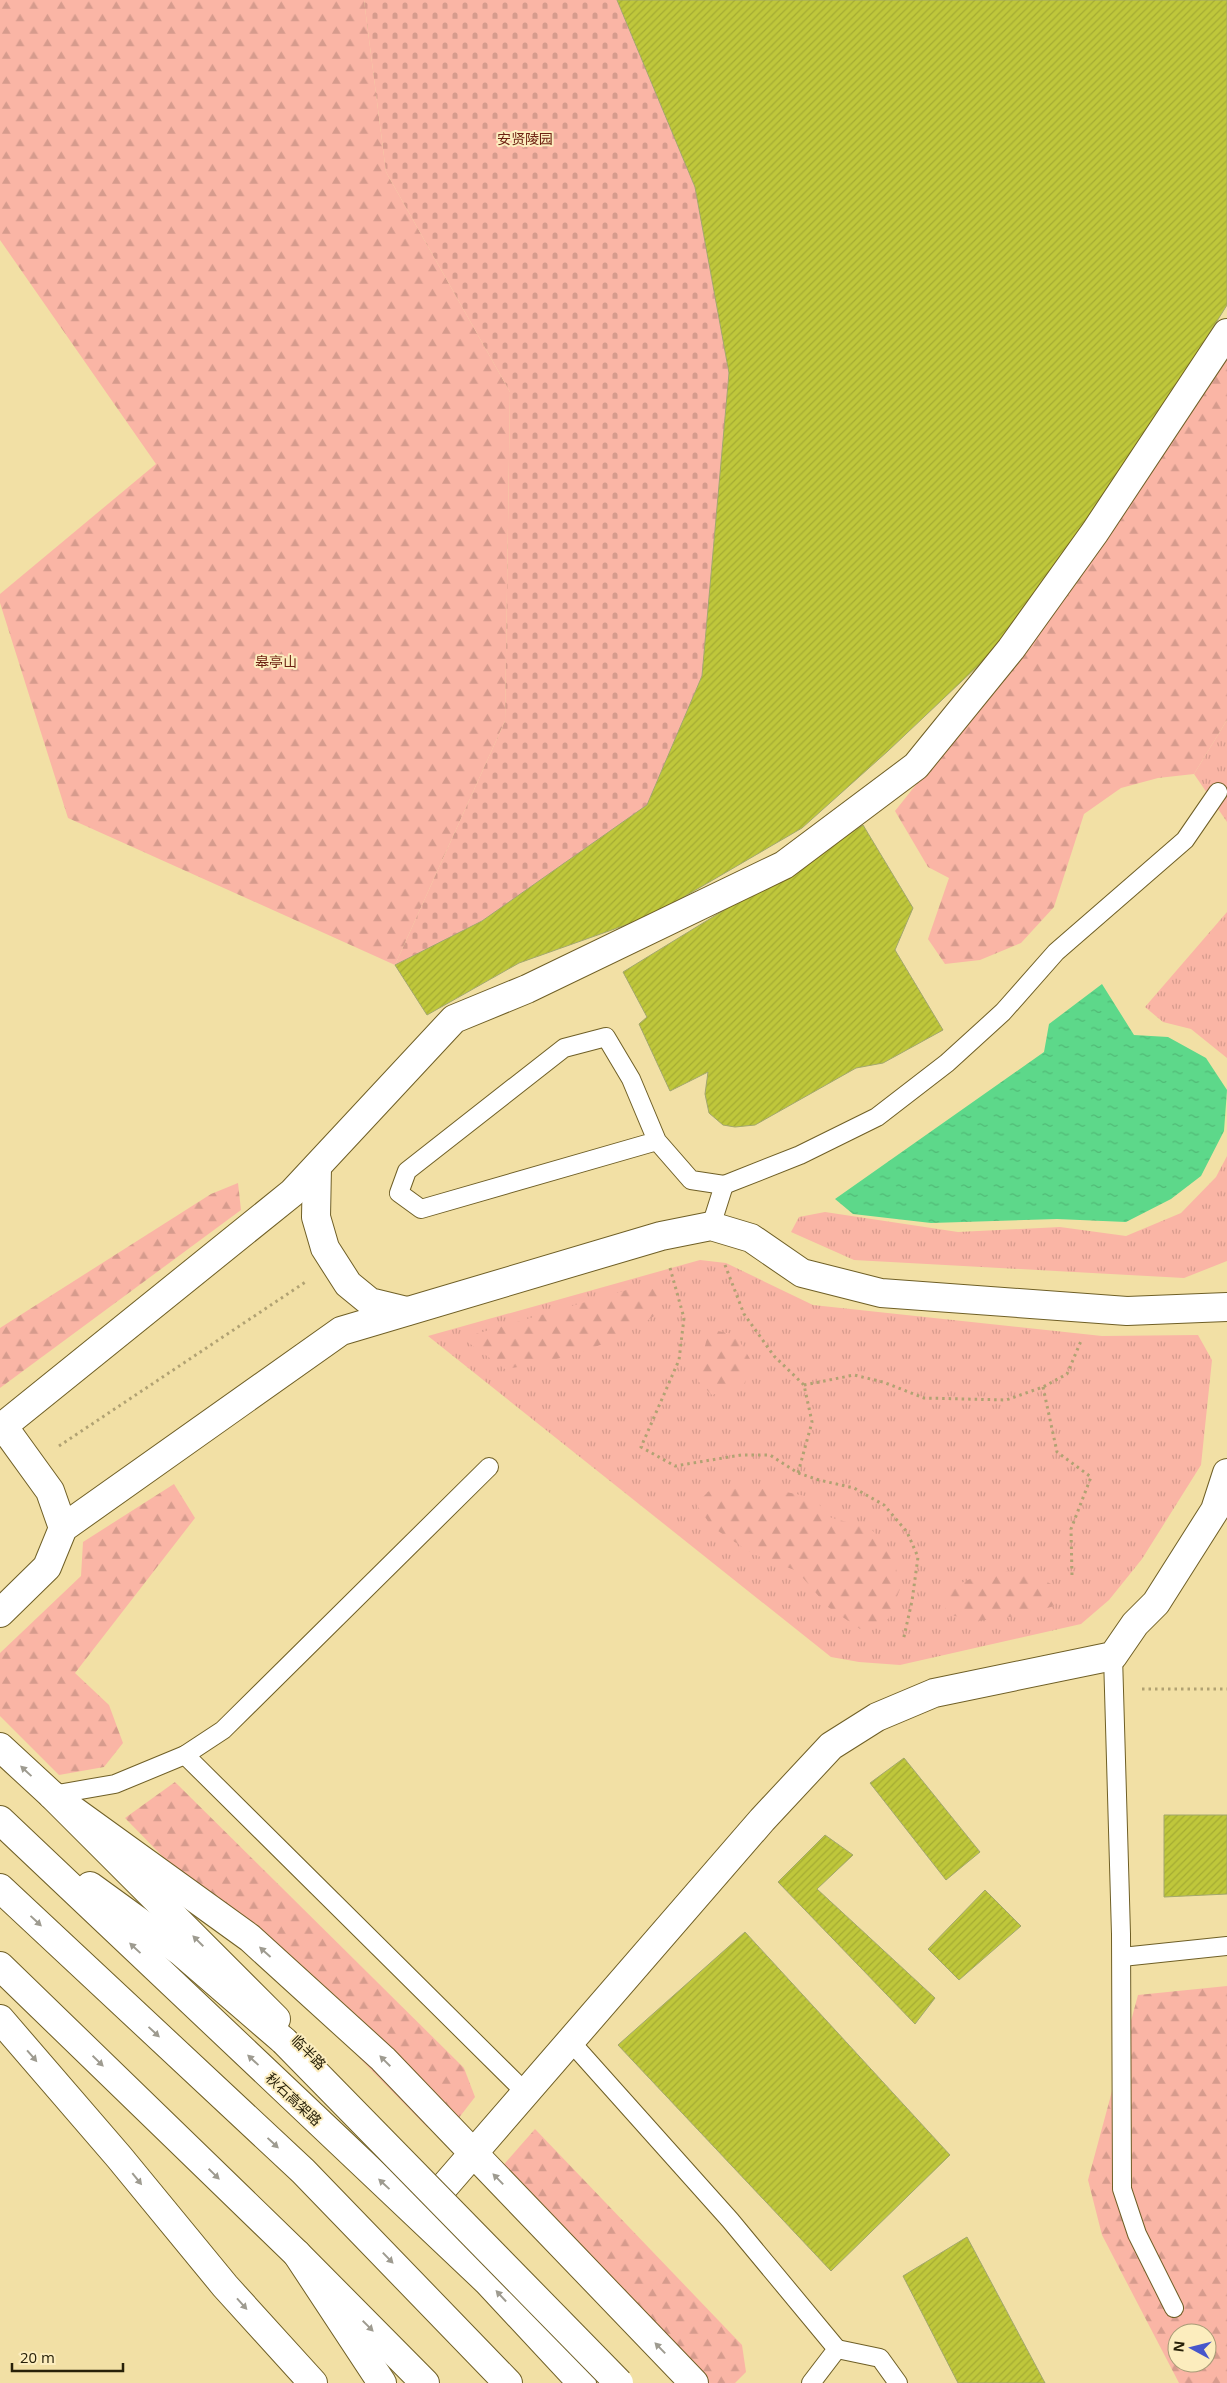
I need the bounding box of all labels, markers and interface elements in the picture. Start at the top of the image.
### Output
park label: 安贤陵园 [497,129,553,148]
park label: 皋亭山 [255,652,297,671]
one-way arrow [20,1765,32,1777]
one-way arrow [29,1915,41,1927]
one-way arrow [192,1936,204,1948]
one-way arrow [130,1942,142,1954]
one-way arrow [260,1946,272,1958]
one-way arrow [148,2026,160,2038]
street label: 临半路 [287,2030,331,2074]
one-way arrow [26,2050,37,2062]
one-way arrow [248,2054,260,2066]
one-way arrow [92,2055,104,2067]
one-way arrow [379,2055,391,2067]
street label: 秋石高架路 [262,2068,326,2130]
one-way arrow [267,2137,279,2149]
one-way arrow [208,2168,220,2180]
one-way arrow [132,2173,143,2186]
one-way arrow [492,2173,504,2185]
one-way arrow [378,2178,390,2190]
one-way arrow [381,2252,393,2264]
one-way arrow [495,2291,507,2303]
one-way arrow [236,2298,247,2311]
one-way arrow [362,2320,374,2332]
north arrow [1167,2323,1217,2373]
scale bar [12,2340,124,2372]
text: N [1168,2340,1189,2353]
one-way arrow [654,2342,666,2354]
text: 20 m [20,2347,55,2367]

